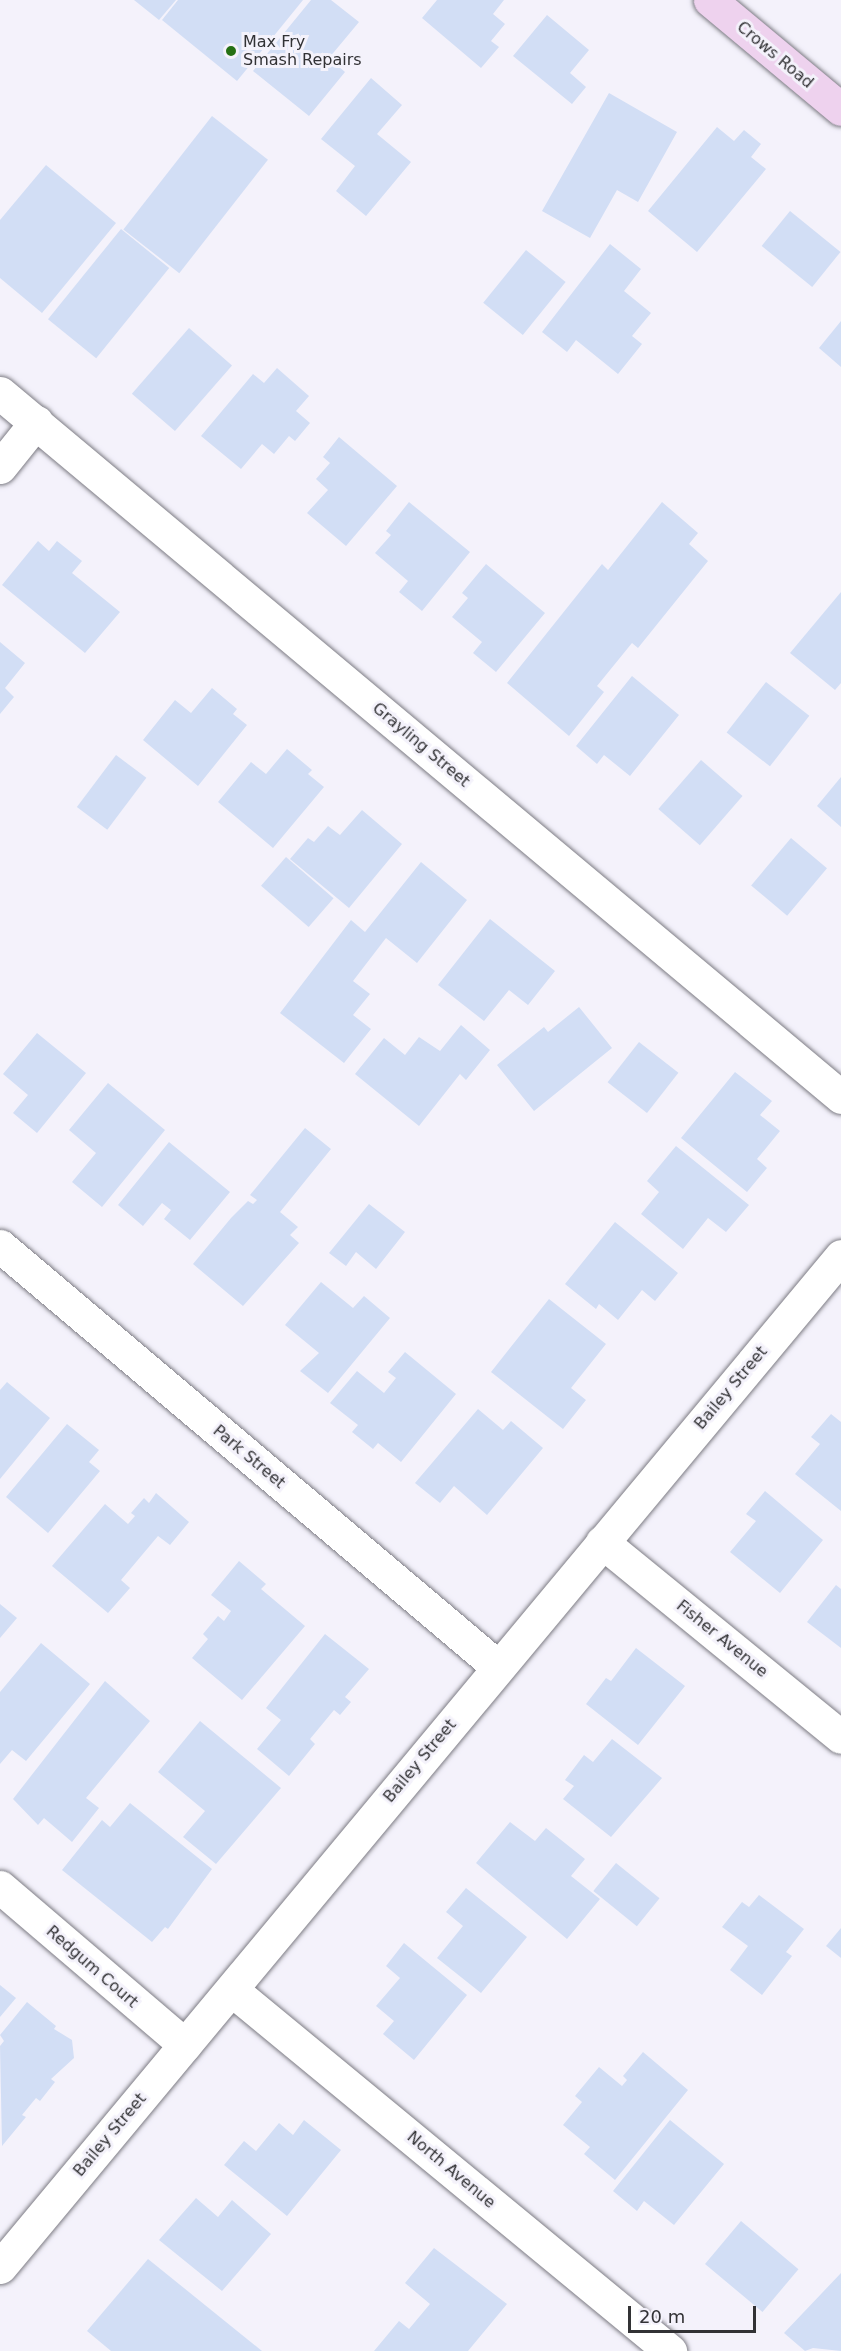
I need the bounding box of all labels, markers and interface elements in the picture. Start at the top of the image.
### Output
street label: Crows Road [733,17,817,93]
place label: Max Fry Smash Repairs [243,32,362,70]
marker: Max Fry Smash Repairs [224,44,238,58]
street label: Grayling Street [368,699,474,791]
street label: Bailey Street [691,1342,771,1434]
street label: Park Street [209,1421,289,1493]
street label: Fisher Avenue [672,1596,772,1682]
street label: Bailey Street [380,1715,460,1807]
street label: Redgum Court [42,1922,142,2012]
street label: Bailey Street [70,2089,150,2181]
street label: North Avenue [403,2128,499,2212]
scale bar [631,2294,758,2332]
text: 20 m [639,2306,685,2327]

